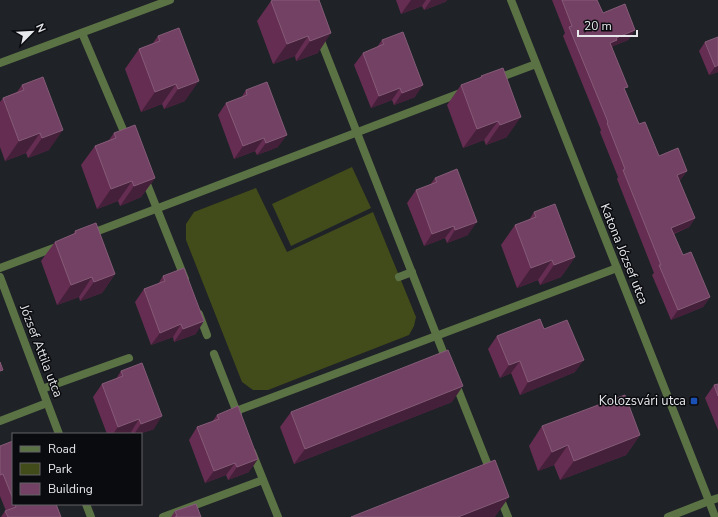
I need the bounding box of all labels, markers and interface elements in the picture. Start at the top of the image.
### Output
north arrow [12,12,52,52]
scale bar [578,12,637,38]
text: 20 m [584,18,612,34]
text: N [32,21,49,35]
street label: Katona József utca [596,201,652,307]
street label: József Attila utca [15,301,67,400]
place label: Kolozsvári utca [599,392,686,410]
marker: Kolozsvári utca [689,396,699,406]
legend [12,433,142,505]
text: Road [48,441,76,457]
text: Park [48,461,73,477]
text: Building [48,481,93,497]

